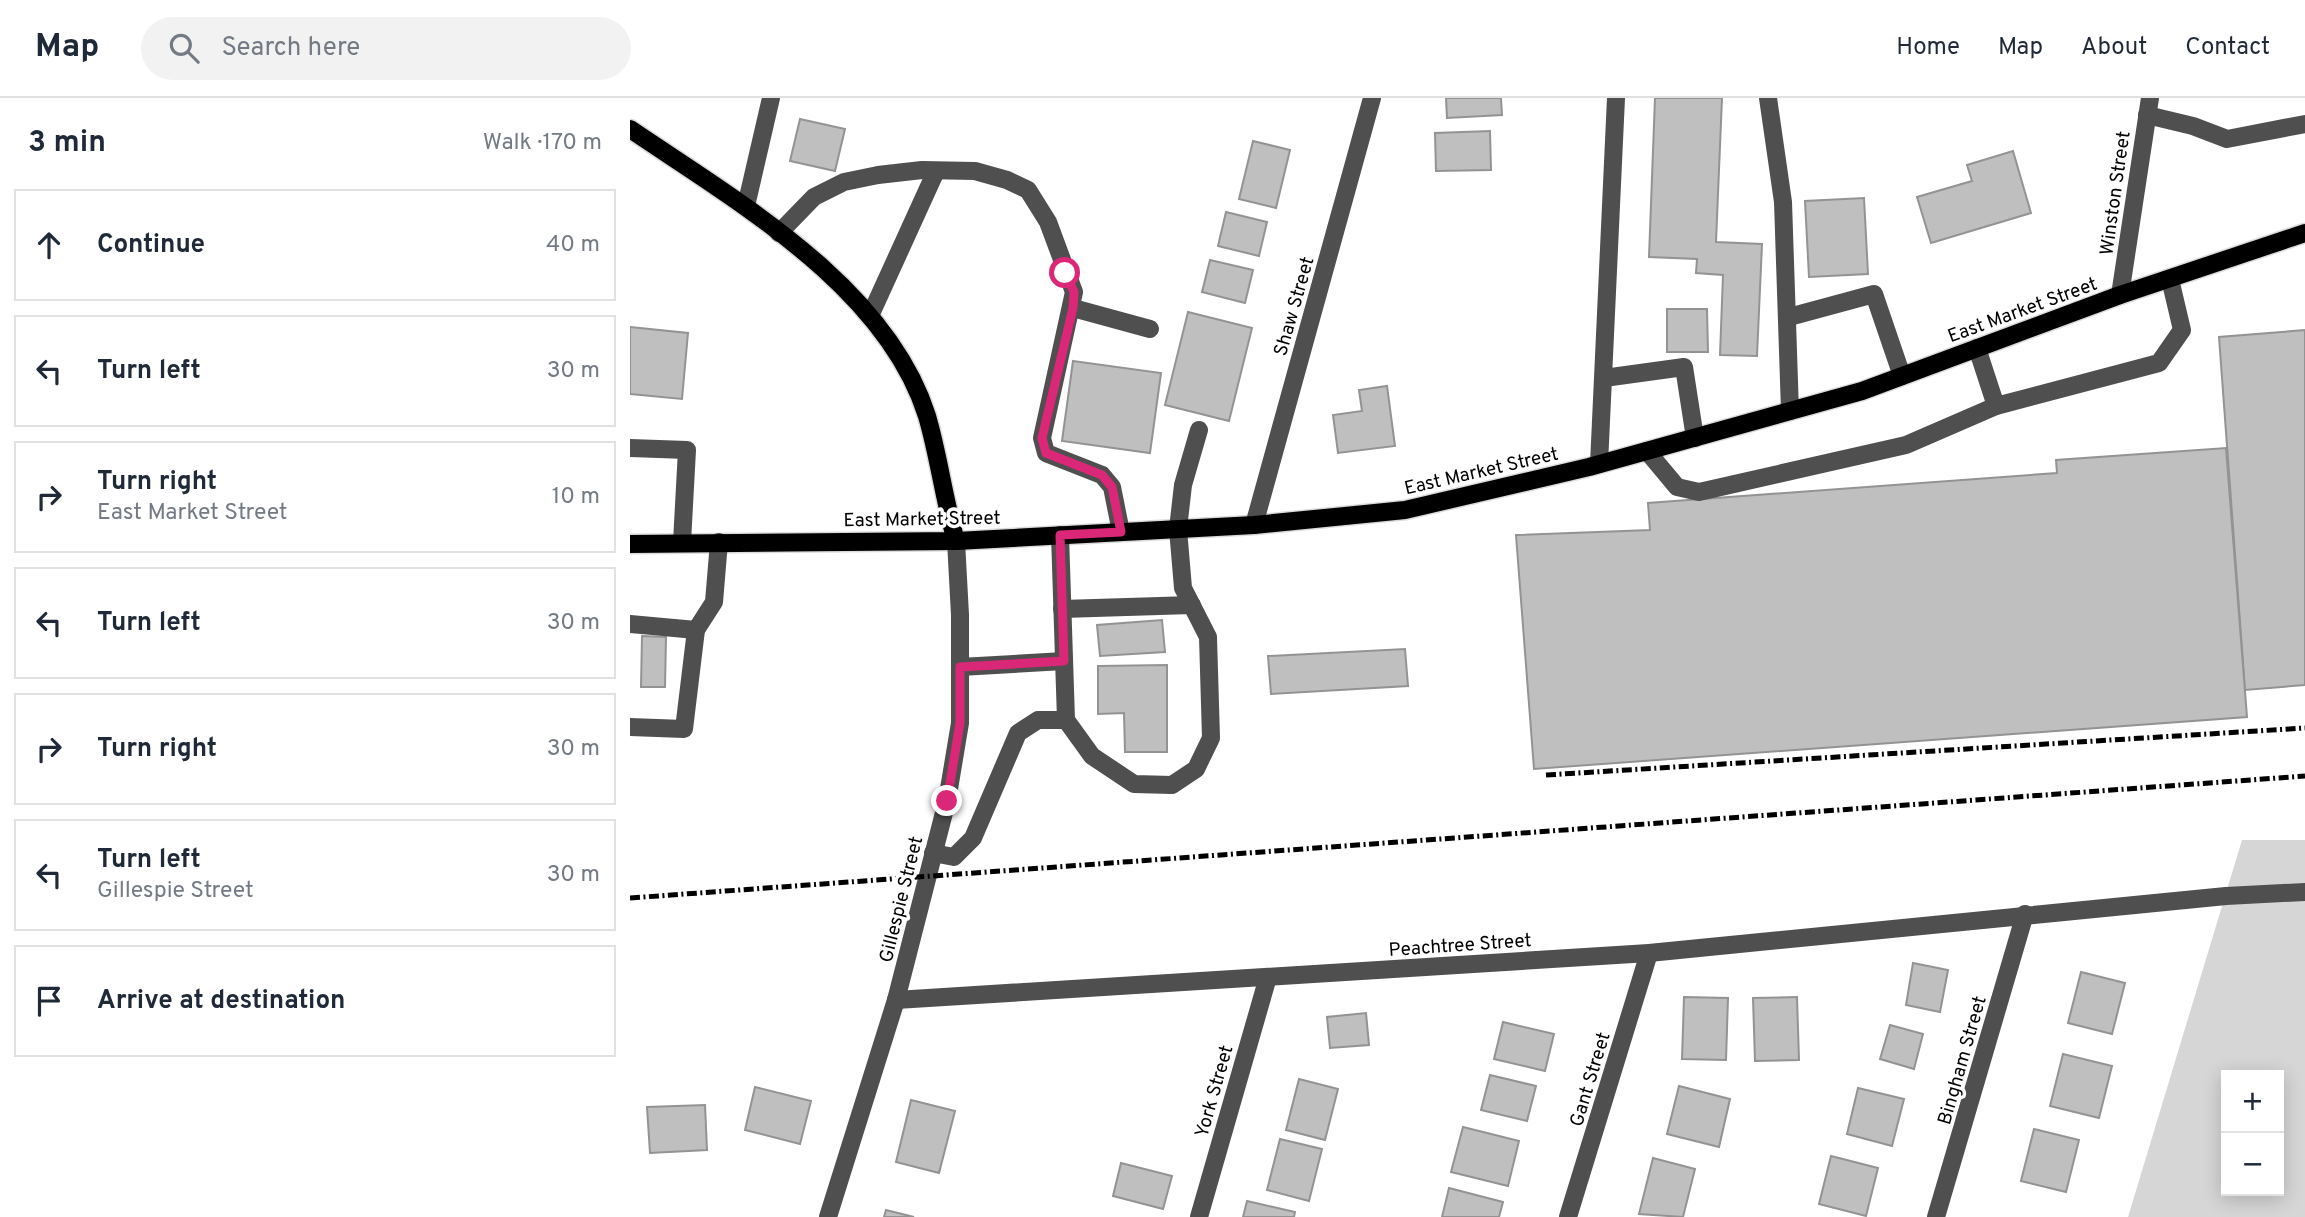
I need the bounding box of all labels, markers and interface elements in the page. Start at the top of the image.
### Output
search box [141,17,631,80]
text: Map [35,27,99,69]
icon: search [165,29,203,67]
text: Search here [221,32,360,65]
text: Home [1896,33,1960,63]
text: Map [1998,33,2043,63]
text: About [2081,33,2147,63]
text: Contact [2185,33,2270,63]
text: 3 min [28,125,106,162]
text: Walk · 170 m [483,129,602,158]
street label: Winston Street [2095,130,2137,257]
icon: ahead [30,226,68,264]
text: Continue [97,229,205,262]
text: 40 m [546,231,600,260]
street label: Shaw Street [1269,254,1321,359]
route start [1049,257,1080,288]
street label: East Market Street [1945,273,2101,349]
icon: left [30,352,68,390]
text: Turn left [97,355,201,388]
text: 30 m [547,357,600,386]
street label: East Market Street [1402,443,1561,501]
text: Turn right [97,466,217,499]
icon: right [30,478,68,516]
text: 10 m [552,483,600,512]
text: East Market Street [97,499,288,528]
street label: East Market Street [843,507,1001,533]
icon: left [30,604,68,642]
text: Turn left [97,607,201,640]
text: 30 m [547,609,600,638]
icon: right [30,730,68,768]
text: Turn right [97,733,217,766]
text: 30 m [547,735,600,764]
route end [931,785,962,816]
street label: Gillespie Street [875,834,929,965]
text: Turn left [97,844,201,877]
icon: left [30,856,68,894]
text: 30 m [547,861,600,890]
text: Gillespie Street [97,877,254,906]
street label: Peachtree Street [1388,929,1532,963]
icon: arrive [30,982,68,1020]
text: Arrive at destination [97,985,345,1018]
street label: Bingham Street [1933,993,1993,1128]
street label: Gant Street [1565,1029,1617,1130]
street label: York Street [1190,1043,1240,1141]
map controls [2221,1070,2284,1196]
button: + [2221,1070,2284,1133]
button: − [2221,1133,2284,1196]

